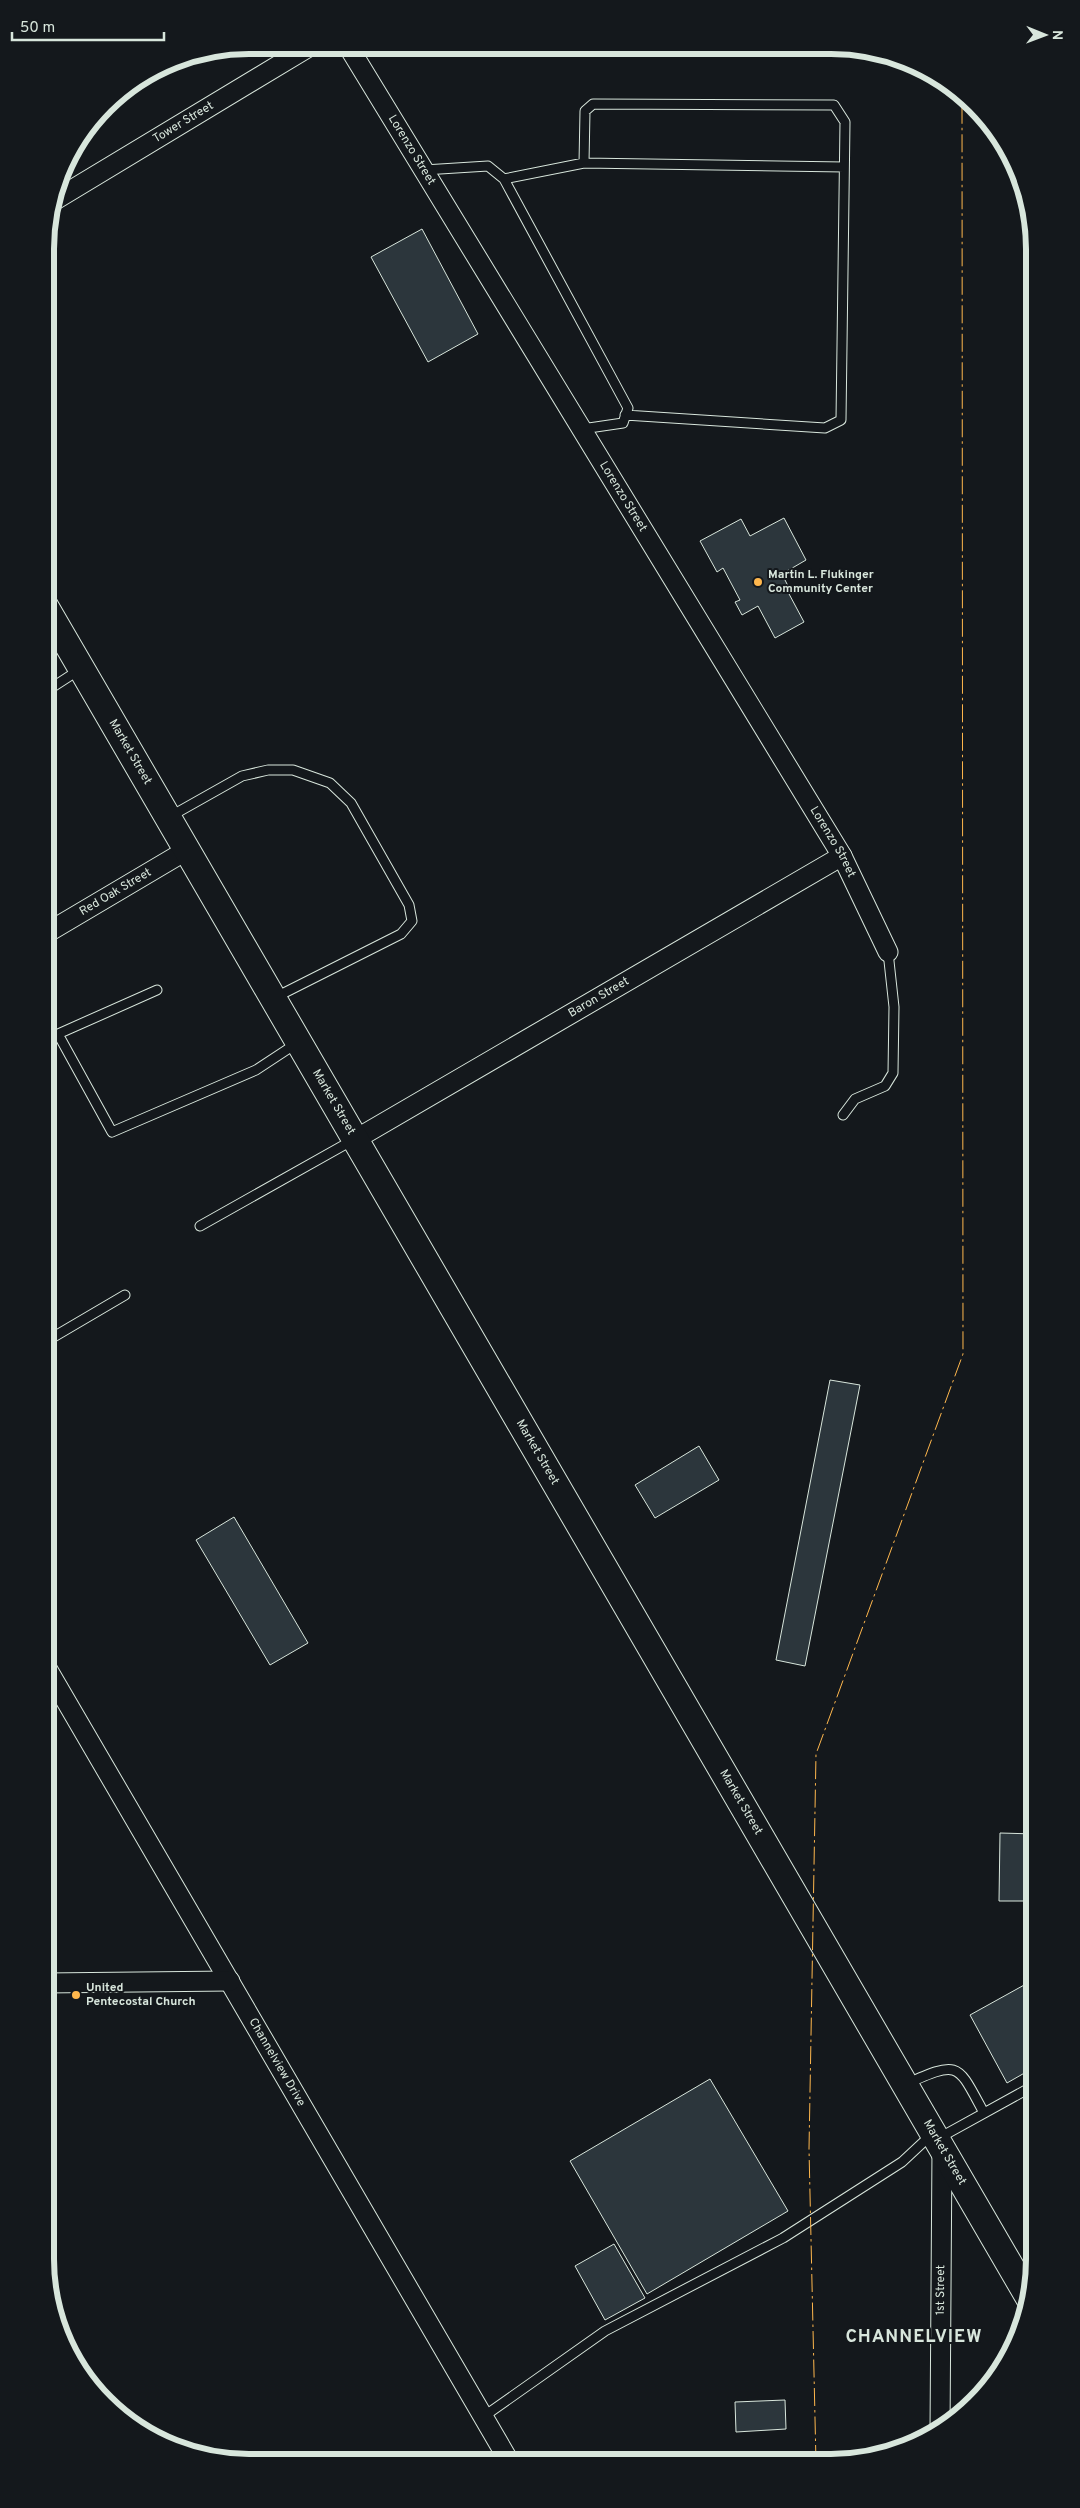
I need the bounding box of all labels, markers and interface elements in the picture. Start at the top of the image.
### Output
scale bar [12,10,165,42]
north arrow [1020,10,1070,60]
text: 50 m [20,19,55,38]
text: N [1048,30,1065,40]
street label: Tower Street [150,98,217,147]
street label: Lorenzo Street [384,112,439,188]
street label: Lorenzo Street [595,459,650,535]
place label: Martin L. Flukinger Community Center [768,567,874,597]
marker: Martin L. Flukinger Community Center [752,576,764,588]
street label: Market Street [105,716,155,788]
street label: Lorenzo Street [806,804,859,880]
street label: Red Oak Street [77,865,155,920]
street label: Baron Street [565,974,632,1022]
street label: Market Street [308,1067,359,1138]
street label: Market Street [512,1417,562,1488]
street label: Market Street [715,1767,766,1838]
place label: United Pentecostal Church [86,1980,196,2010]
marker: United Pentecostal Church [70,1989,82,2001]
street label: Channelview Drive [245,2015,309,2110]
street label: Market Street [919,2117,970,2188]
street label: 1st Street [933,2265,949,2315]
district label: CHANNELVIEW [846,2326,982,2349]

